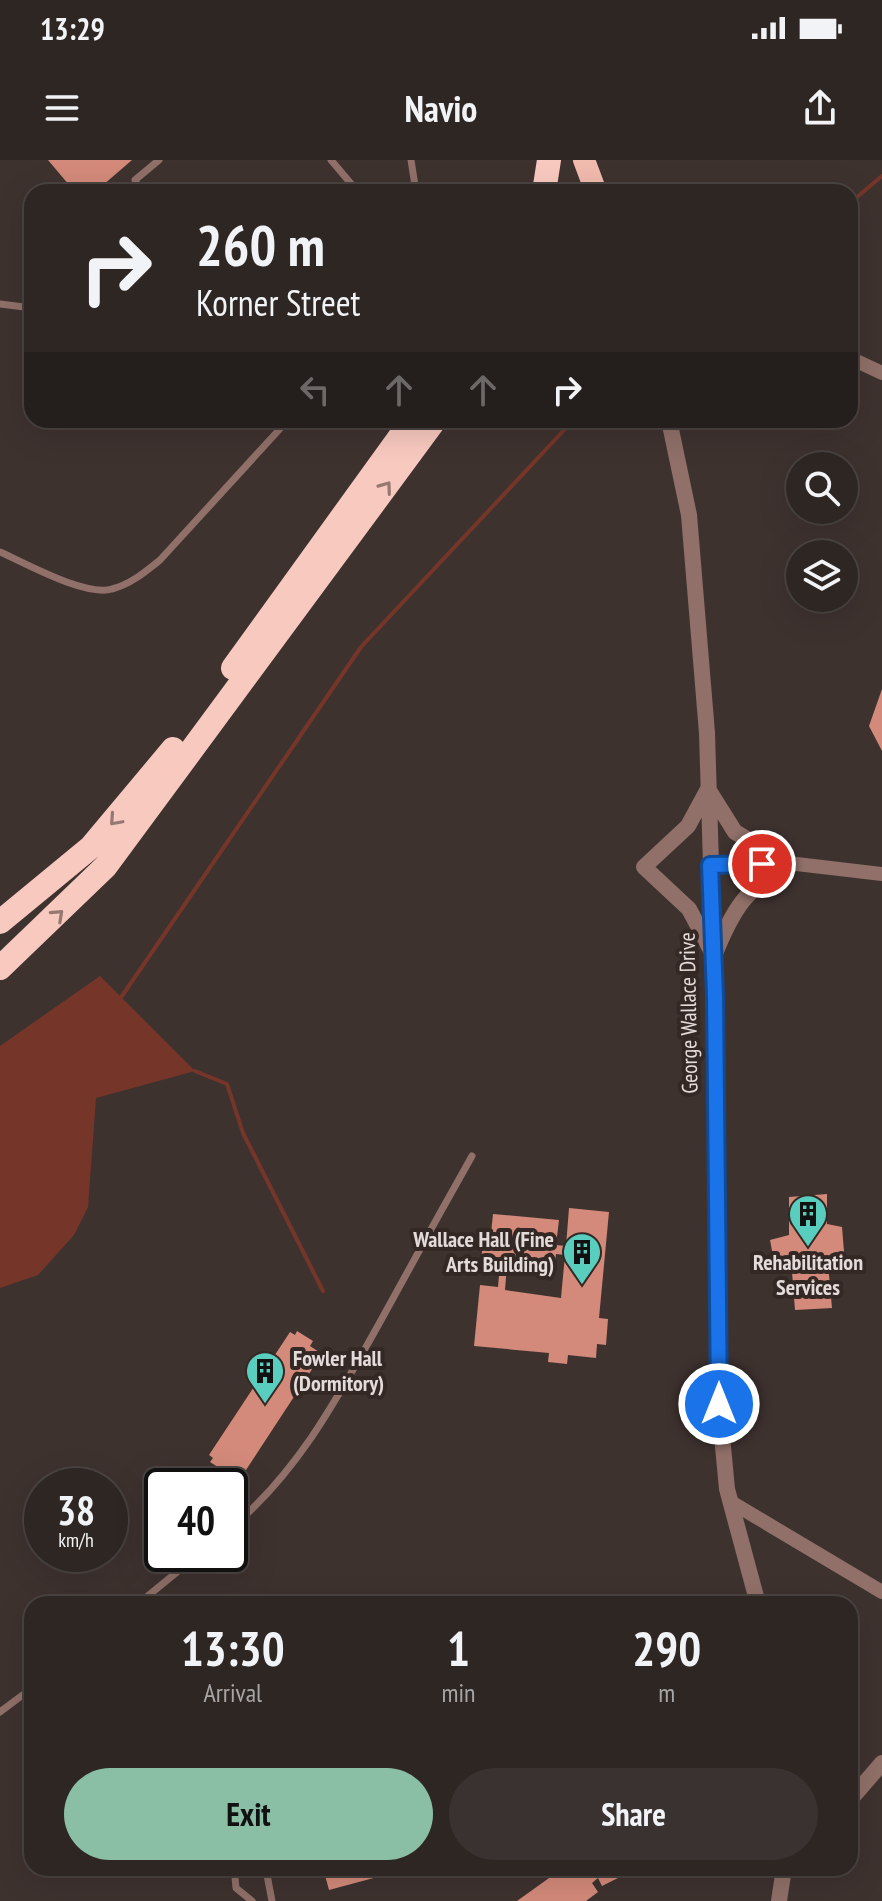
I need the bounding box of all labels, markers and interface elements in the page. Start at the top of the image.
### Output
text: 13:29 [40,9,105,48]
text: Navio [405,85,477,132]
icon: menu [40,86,84,130]
icon: share [798,86,842,130]
text: 260 m [196,209,325,281]
icon: right [64,216,168,320]
text: Korner Street [196,279,360,326]
icon: left [293,368,337,412]
icon: ahead [377,368,421,412]
icon: ahead [461,368,505,412]
icon: right [545,368,589,412]
map controls [786,452,858,612]
button: search [786,452,858,524]
one-way arrow [376,481,390,496]
button: layers [786,540,858,612]
one-way arrow [110,811,125,825]
pin [728,830,796,898]
icon: arrive [740,842,784,886]
one-way arrow [49,910,63,925]
street label: George Wallace Drive [673,932,703,1094]
building icon: Rehabilitation Services [787,1193,829,1248]
place label: Wallace Hall (Fine Arts Building) [412,1225,554,1278]
building icon: Wallace Hall (Fine Arts Building) [561,1231,603,1286]
place label: Rehabilitation Services [753,1248,863,1301]
place label: Fowler Hall (Dormitory) [293,1344,384,1397]
building icon: Fowler Hall (Dormitory) [244,1350,286,1405]
position arrow [677,1362,761,1446]
speed limit sign: 40 [144,1468,248,1572]
text: 38 [57,1484,95,1536]
text: km/h [58,1527,94,1553]
text: 13:30 [181,1617,285,1679]
text: 1 [447,1617,470,1679]
text: 290 [632,1617,701,1679]
text: Arrival [203,1676,262,1709]
text: min [441,1676,475,1709]
text: m [658,1676,675,1709]
button: Exit [64,1768,433,1860]
button: Share [449,1768,818,1860]

